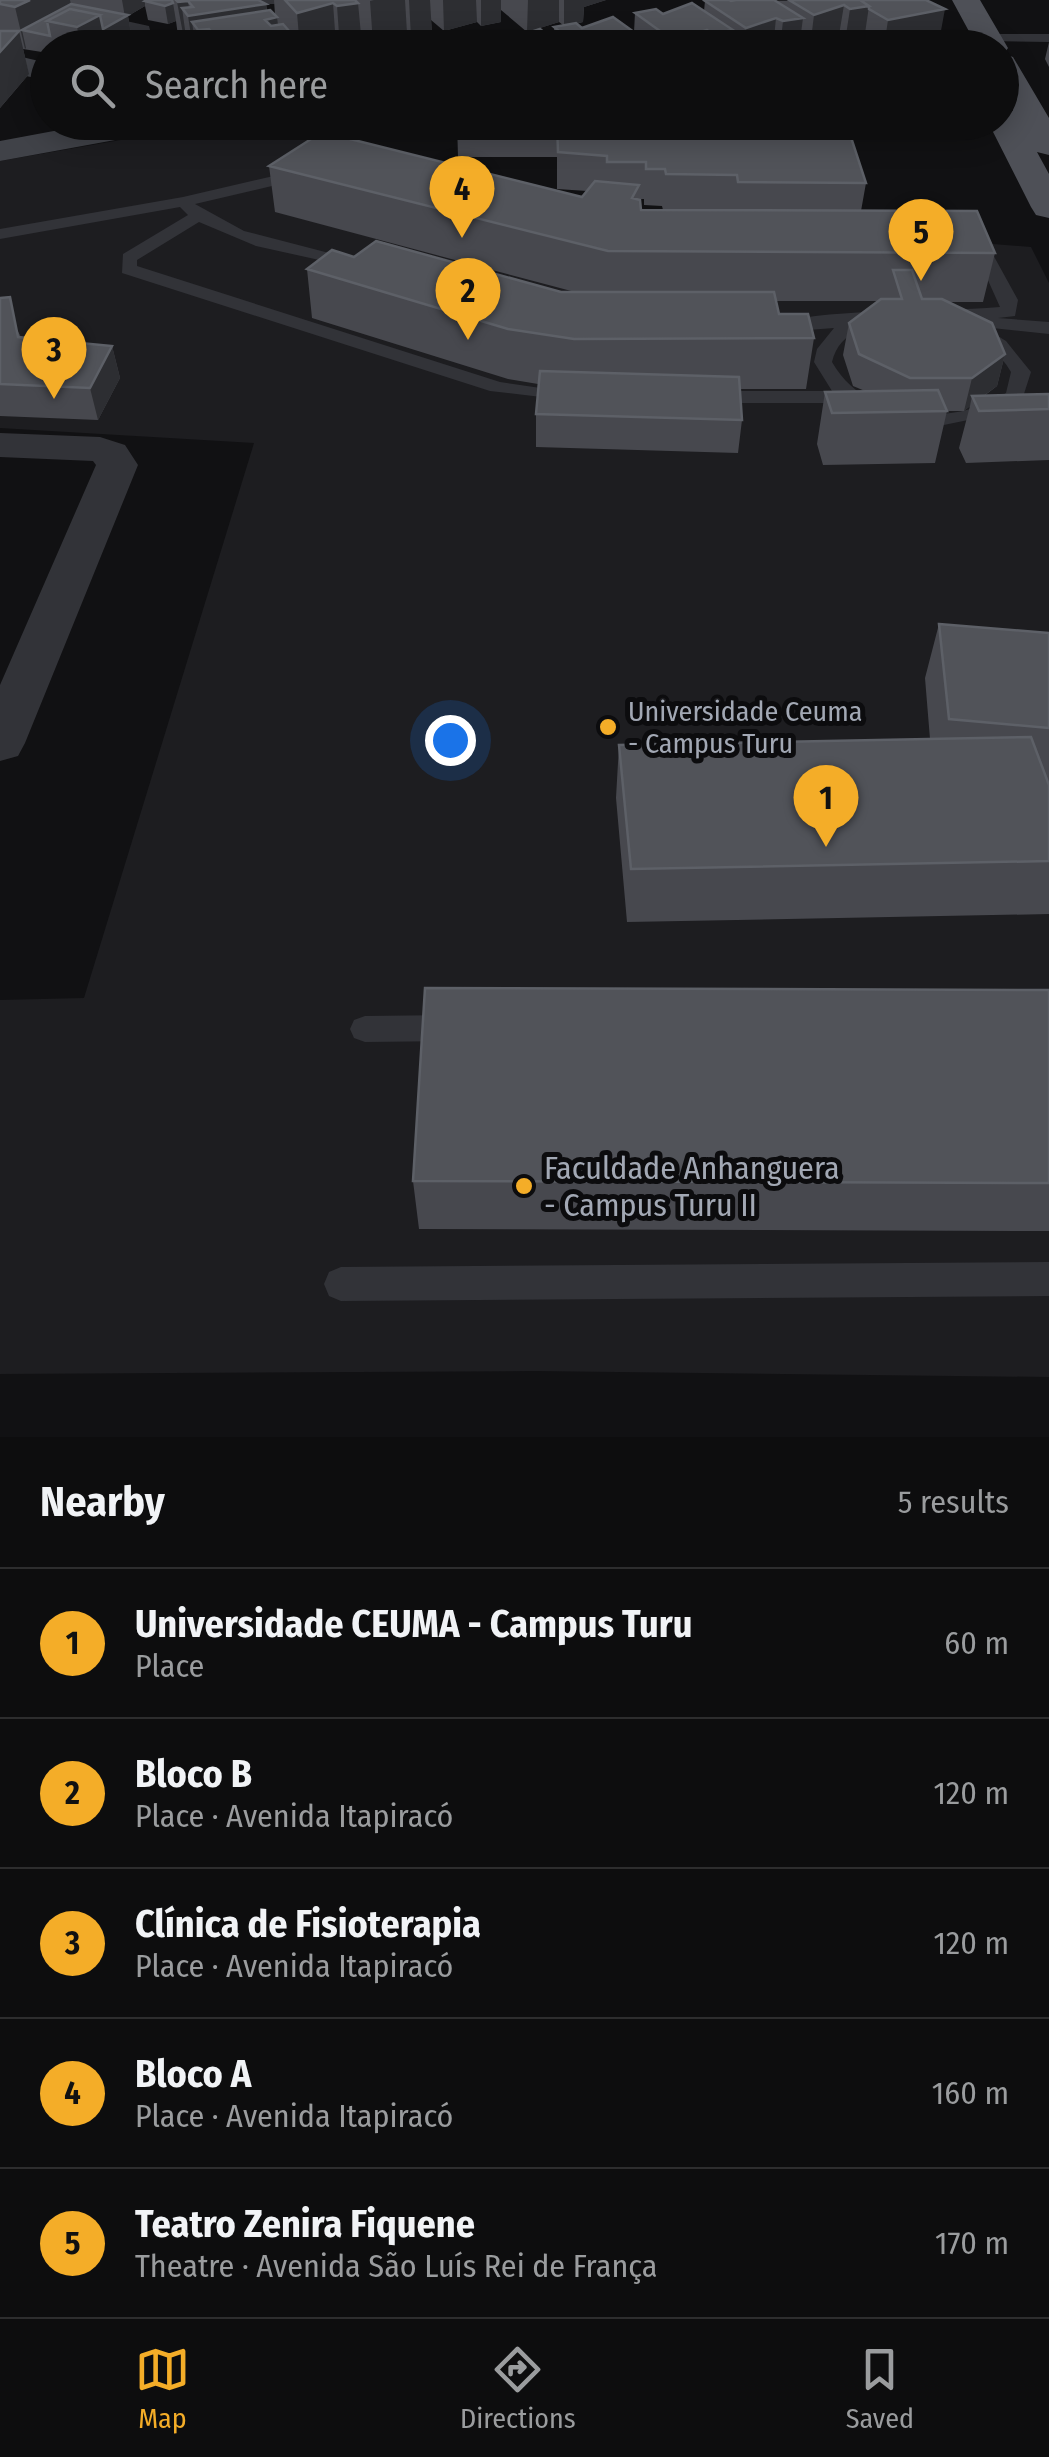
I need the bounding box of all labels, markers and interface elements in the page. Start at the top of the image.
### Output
search box [30,30,1019,140]
icon: search [65,58,120,113]
text: Search here [145,62,328,108]
pin: 4 [430,156,494,238]
pin: 5 [888,198,954,281]
pin: 2 [436,258,500,340]
pin: 3 [22,316,86,399]
place label: Universidade Ceuma - Campus Turu [628,695,862,760]
your location [425,715,476,766]
marker: Universidade Ceuma - Campus Turu [597,716,619,738]
pin: 1 [794,764,858,847]
place label: Faculdade Anhanguera - Campus Turu II [544,1149,840,1224]
marker: Faculdade Anhanguera - Campus Turu II [513,1175,535,1197]
text: Nearby [40,1477,165,1527]
text: 5 results [898,1483,1009,1521]
text: Universidade CEUMA - Campus Turu [135,1601,692,1647]
text: 1 [66,1624,79,1662]
text: 60 m [944,1624,1009,1662]
text: Place [135,1647,204,1685]
text: Bloco B [135,1751,252,1797]
text: 2 [65,1774,80,1812]
text: 120 m [934,1774,1009,1812]
text: Place · Avenida Itapiracó [135,1797,453,1835]
text: Clínica de Fisioterapia [135,1901,481,1947]
text: 3 [65,1924,80,1962]
text: 120 m [934,1924,1009,1962]
text: Place · Avenida Itapiracó [135,1947,453,1985]
text: Bloco A [135,2051,251,2097]
text: 4 [64,2074,81,2112]
text: 160 m [932,2074,1009,2112]
text: Place · Avenida Itapiracó [135,2097,453,2135]
text: Teatro Zenira Fiquene [135,2201,475,2247]
text: 5 [65,2224,80,2262]
text: 170 m [935,2224,1009,2262]
text: Theatre · Avenida São Luís Rei de França [135,2247,657,2285]
tab: Map [135,2342,190,2435]
tab: Directions [460,2342,576,2435]
tab: Saved [846,2342,914,2435]

